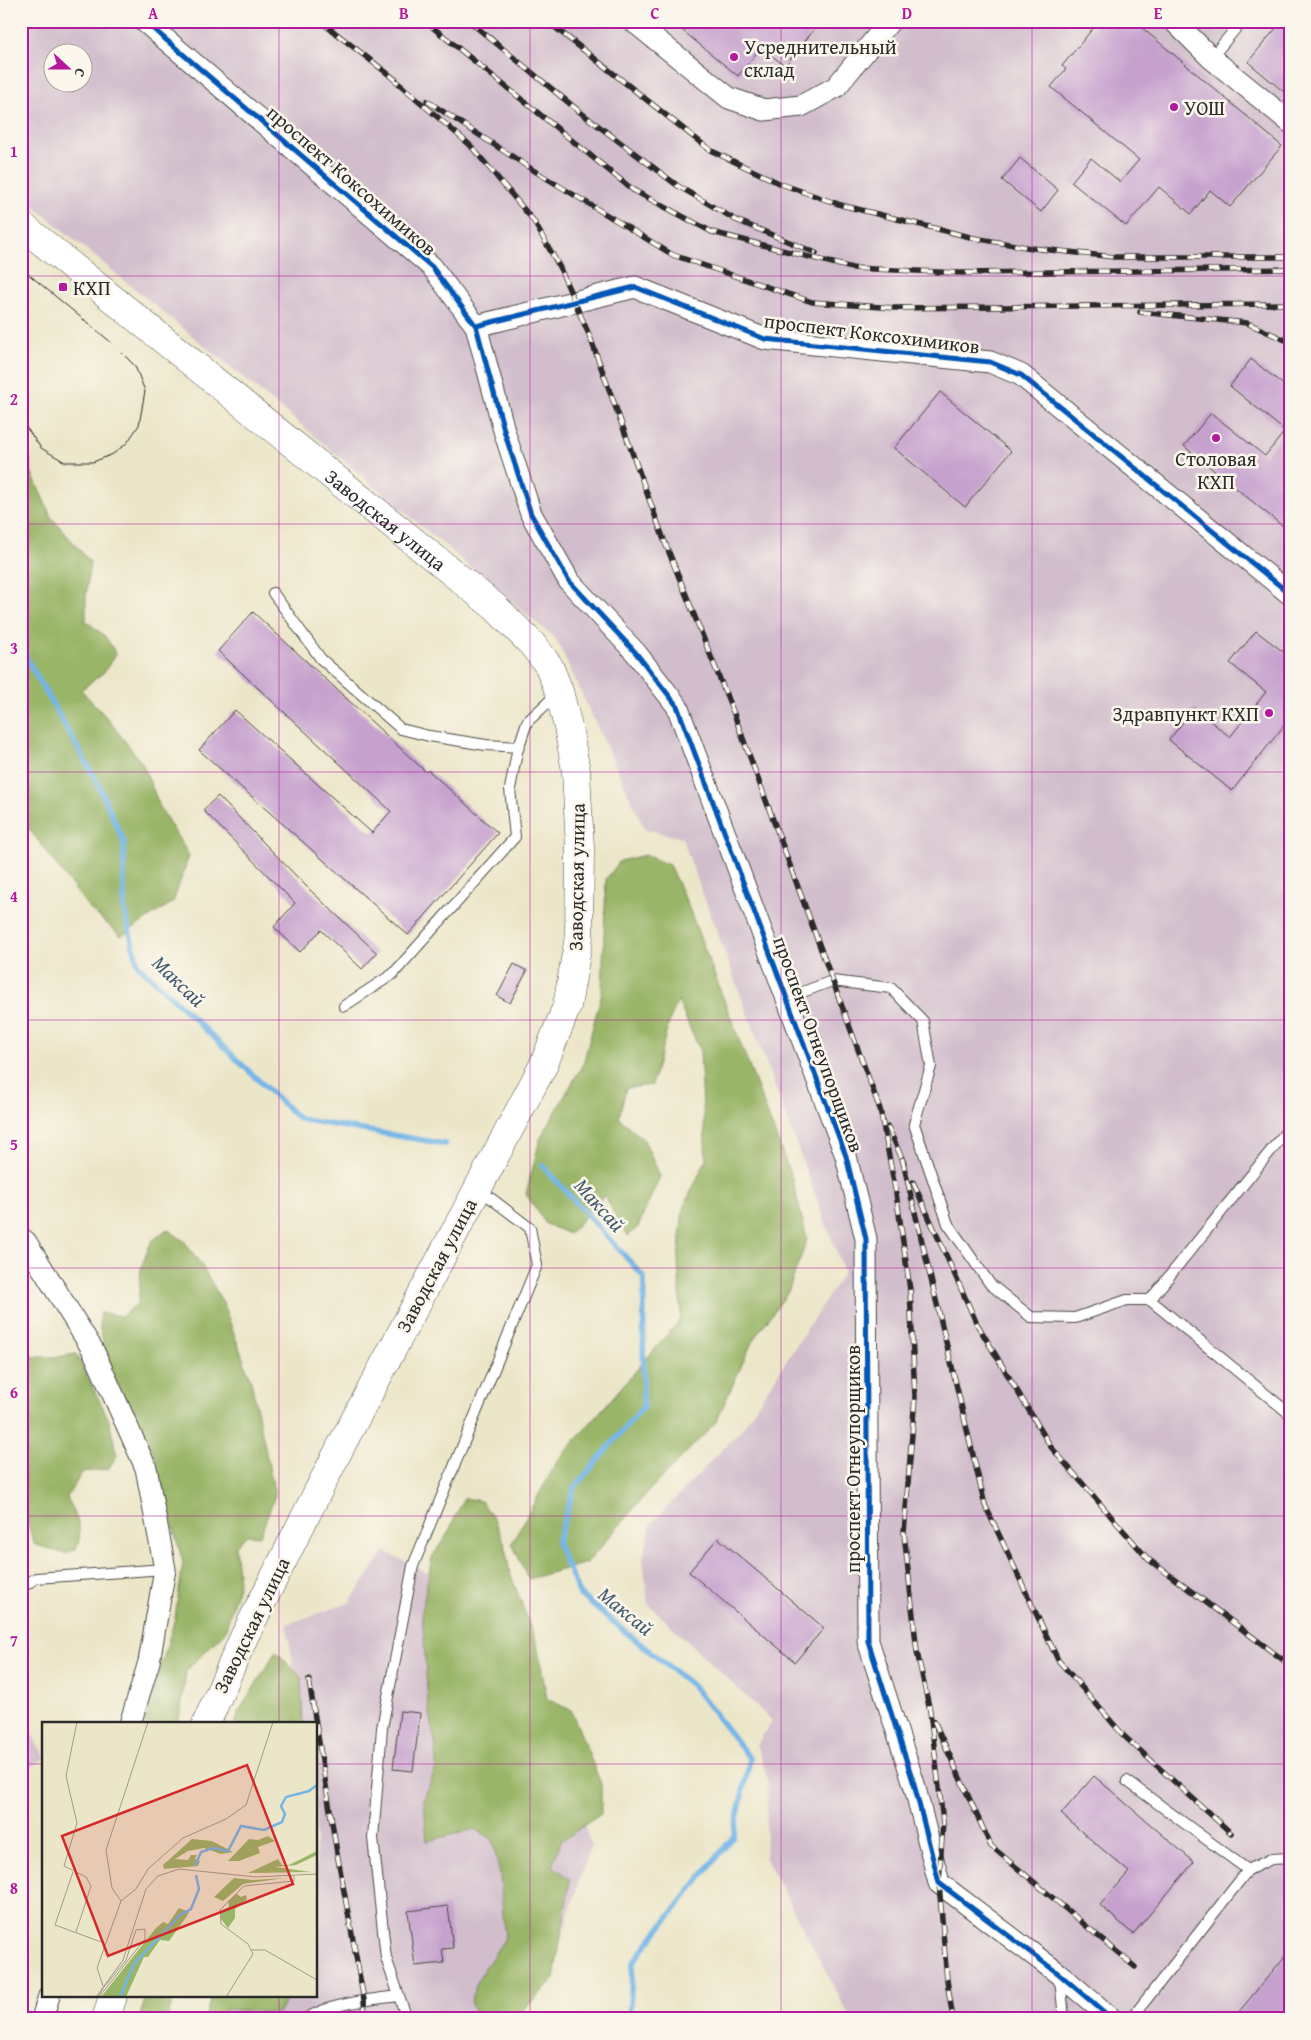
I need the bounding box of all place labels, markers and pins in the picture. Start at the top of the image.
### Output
place label: Усреднительный склад [744,32,897,84]
marker: Усреднительный склад [728,51,740,63]
place label: УОШ [1184,93,1225,122]
marker: УОШ [1168,101,1180,113]
place label: КХП [73,273,111,302]
marker: КХП [57,281,69,293]
marker: Столовая КХП [1210,432,1222,444]
place label: Столовая КХП [1175,444,1257,496]
place label: Здравпункт КХП [1113,699,1259,728]
marker: Здравпункт КХП [1263,707,1275,719]

